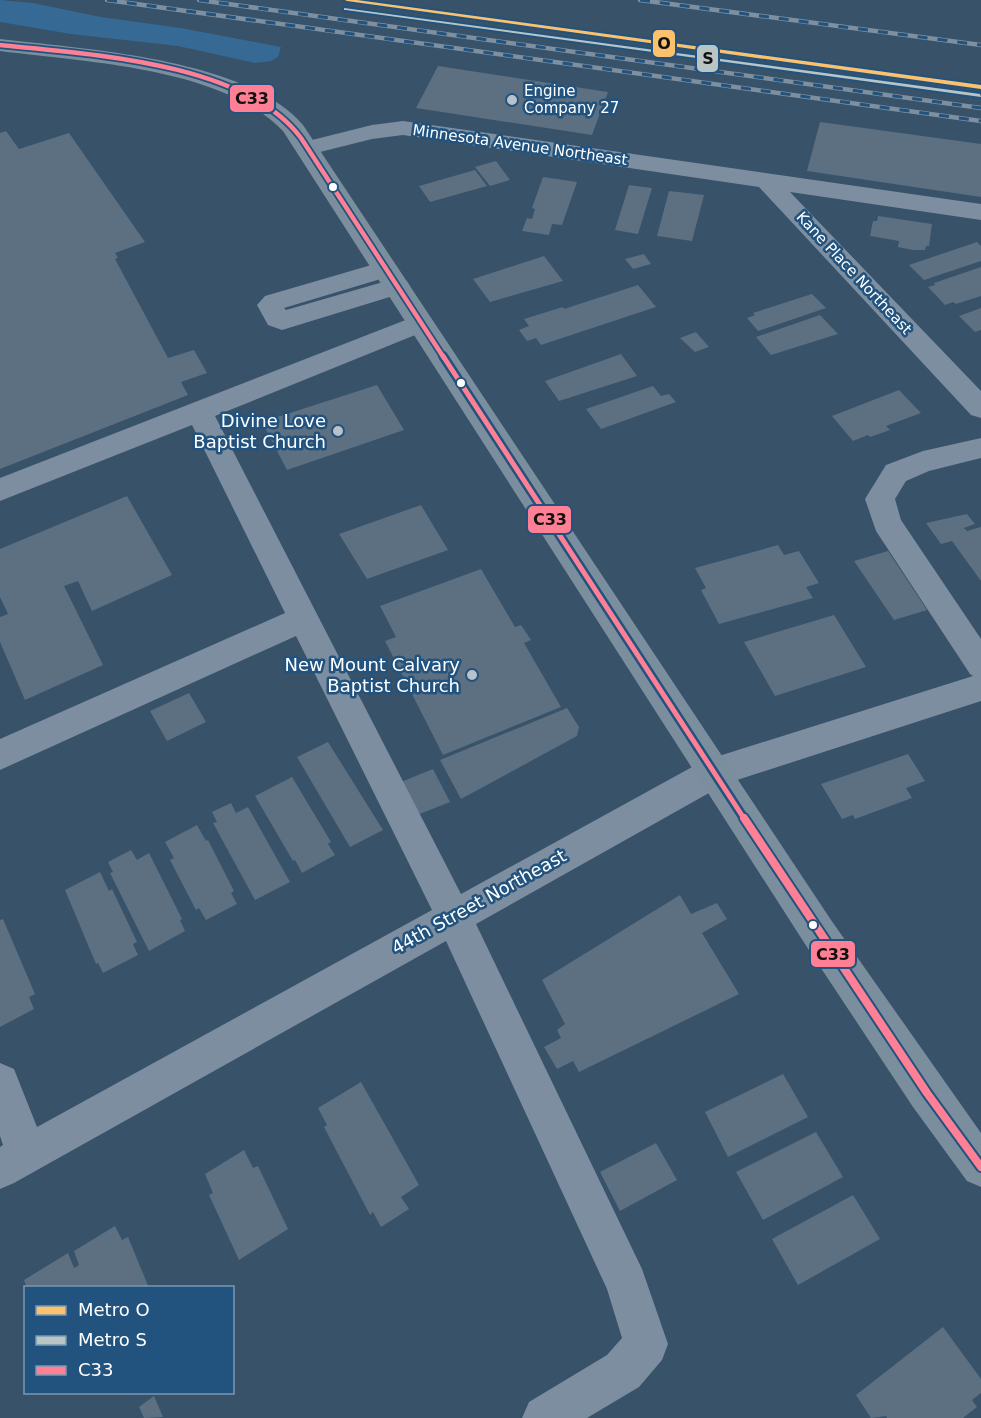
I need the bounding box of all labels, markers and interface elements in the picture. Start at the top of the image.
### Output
line badge: O [652,29,676,58]
text: O [657,34,671,53]
line badge: S [696,44,719,73]
text: S [702,49,714,68]
place label: Engine Company 27 [524,82,619,117]
line badge: C33 [229,84,275,113]
text: C33 [235,89,269,108]
marker: Engine Company 27 [505,93,519,107]
street label: Minnesota Avenue Northeast [411,121,629,169]
unlabelled marker [327,181,339,193]
street label: Kane Place Northeast [793,208,916,338]
unlabelled marker [455,377,467,389]
place label: Divine Love Baptist Church [193,410,326,452]
marker: Divine Love Baptist Church [331,424,345,438]
line badge: C33 [527,505,572,534]
text: C33 [533,510,567,529]
place label: New Mount Calvary Baptist Church [285,654,460,696]
marker: New Mount Calvary Baptist Church [465,668,479,682]
street label: 44th Street Northeast [388,845,570,958]
unlabelled marker [807,919,819,931]
line badge: C33 [810,940,856,968]
text: C33 [816,945,850,964]
legend [24,1286,234,1394]
text: Metro O [78,1299,150,1320]
text: Metro S [78,1329,147,1350]
text: C33 [78,1359,113,1380]

